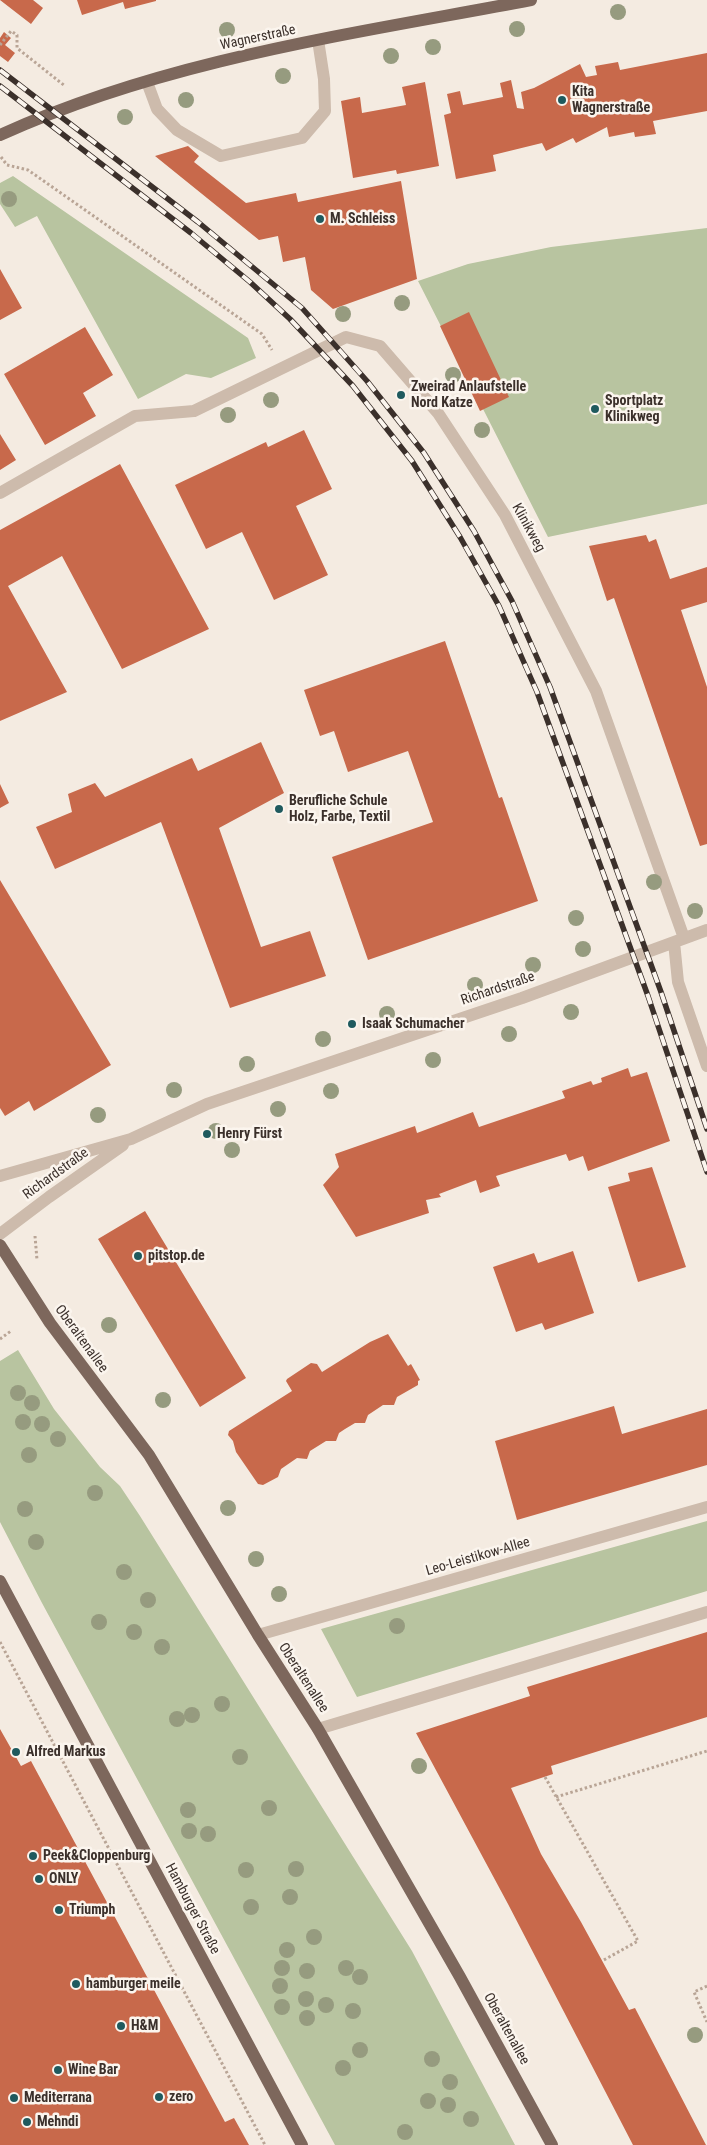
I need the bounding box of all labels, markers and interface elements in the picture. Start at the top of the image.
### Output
street label: Wagnerstraße [219,22,297,54]
place label: Kita Wagnerstraße [572,84,650,116]
marker: Kita Wagnerstraße [556,94,568,106]
place label: M. Schleiss [330,211,395,227]
marker: M. Schleiss [314,213,326,225]
place label: Zweirad Anlaufstelle Nord Katze [411,379,526,412]
marker: Zweirad Anlaufstelle Nord Katze [395,389,407,401]
place label: Sportplatz Klinikweg [605,393,663,426]
marker: Sportplatz Klinikweg [589,403,601,415]
street label: Klinikweg [508,501,548,555]
place label: Berufliche Schule Holz, Farbe, Textil [289,793,390,826]
marker: Berufliche Schule Holz, Farbe, Textil [273,803,285,815]
street label: Richardstraße [459,969,537,1009]
place label: Isaak Schumacher [362,1016,465,1032]
marker: Isaak Schumacher [346,1018,358,1030]
place label: Henry Fürst [217,1126,282,1142]
marker: Henry Fürst [201,1128,213,1140]
street label: Richardstraße [20,1145,92,1203]
place label: pitstop.de [148,1248,205,1264]
marker: pitstop.de [132,1250,144,1262]
street label: Oberaltenallee [51,1302,111,1376]
street label: Leo-Leistikow-Allee [424,1534,532,1580]
street label: Oberaltenallee [274,1640,332,1716]
place label: Alfred Markus [26,1744,106,1760]
marker: Alfred Markus [10,1746,22,1758]
place label: Peek&Cloppenburg [43,1848,150,1864]
marker: Peek&Cloppenburg [27,1850,39,1862]
street label: Hamburger Straße [161,1861,223,1957]
place label: ONLY [49,1871,78,1887]
marker: ONLY [33,1873,45,1885]
place label: Triumph [69,1902,115,1918]
marker: Triumph [53,1904,65,1916]
place label: hamburger meile [86,1976,181,1992]
marker: hamburger meile [70,1978,82,1990]
street label: Oberaltenallee [479,1990,533,2068]
place label: H&M [131,2018,158,2034]
marker: H&M [115,2020,127,2032]
place label: Wine Bar [68,2062,118,2078]
marker: Wine Bar [52,2064,64,2076]
place label: zero [169,2089,193,2105]
place label: Mediterrana [24,2090,92,2106]
marker: zero [153,2091,165,2103]
marker: Mediterrana [8,2092,20,2104]
place label: Mehndi [37,2114,79,2130]
marker: Mehndi [21,2116,33,2128]

